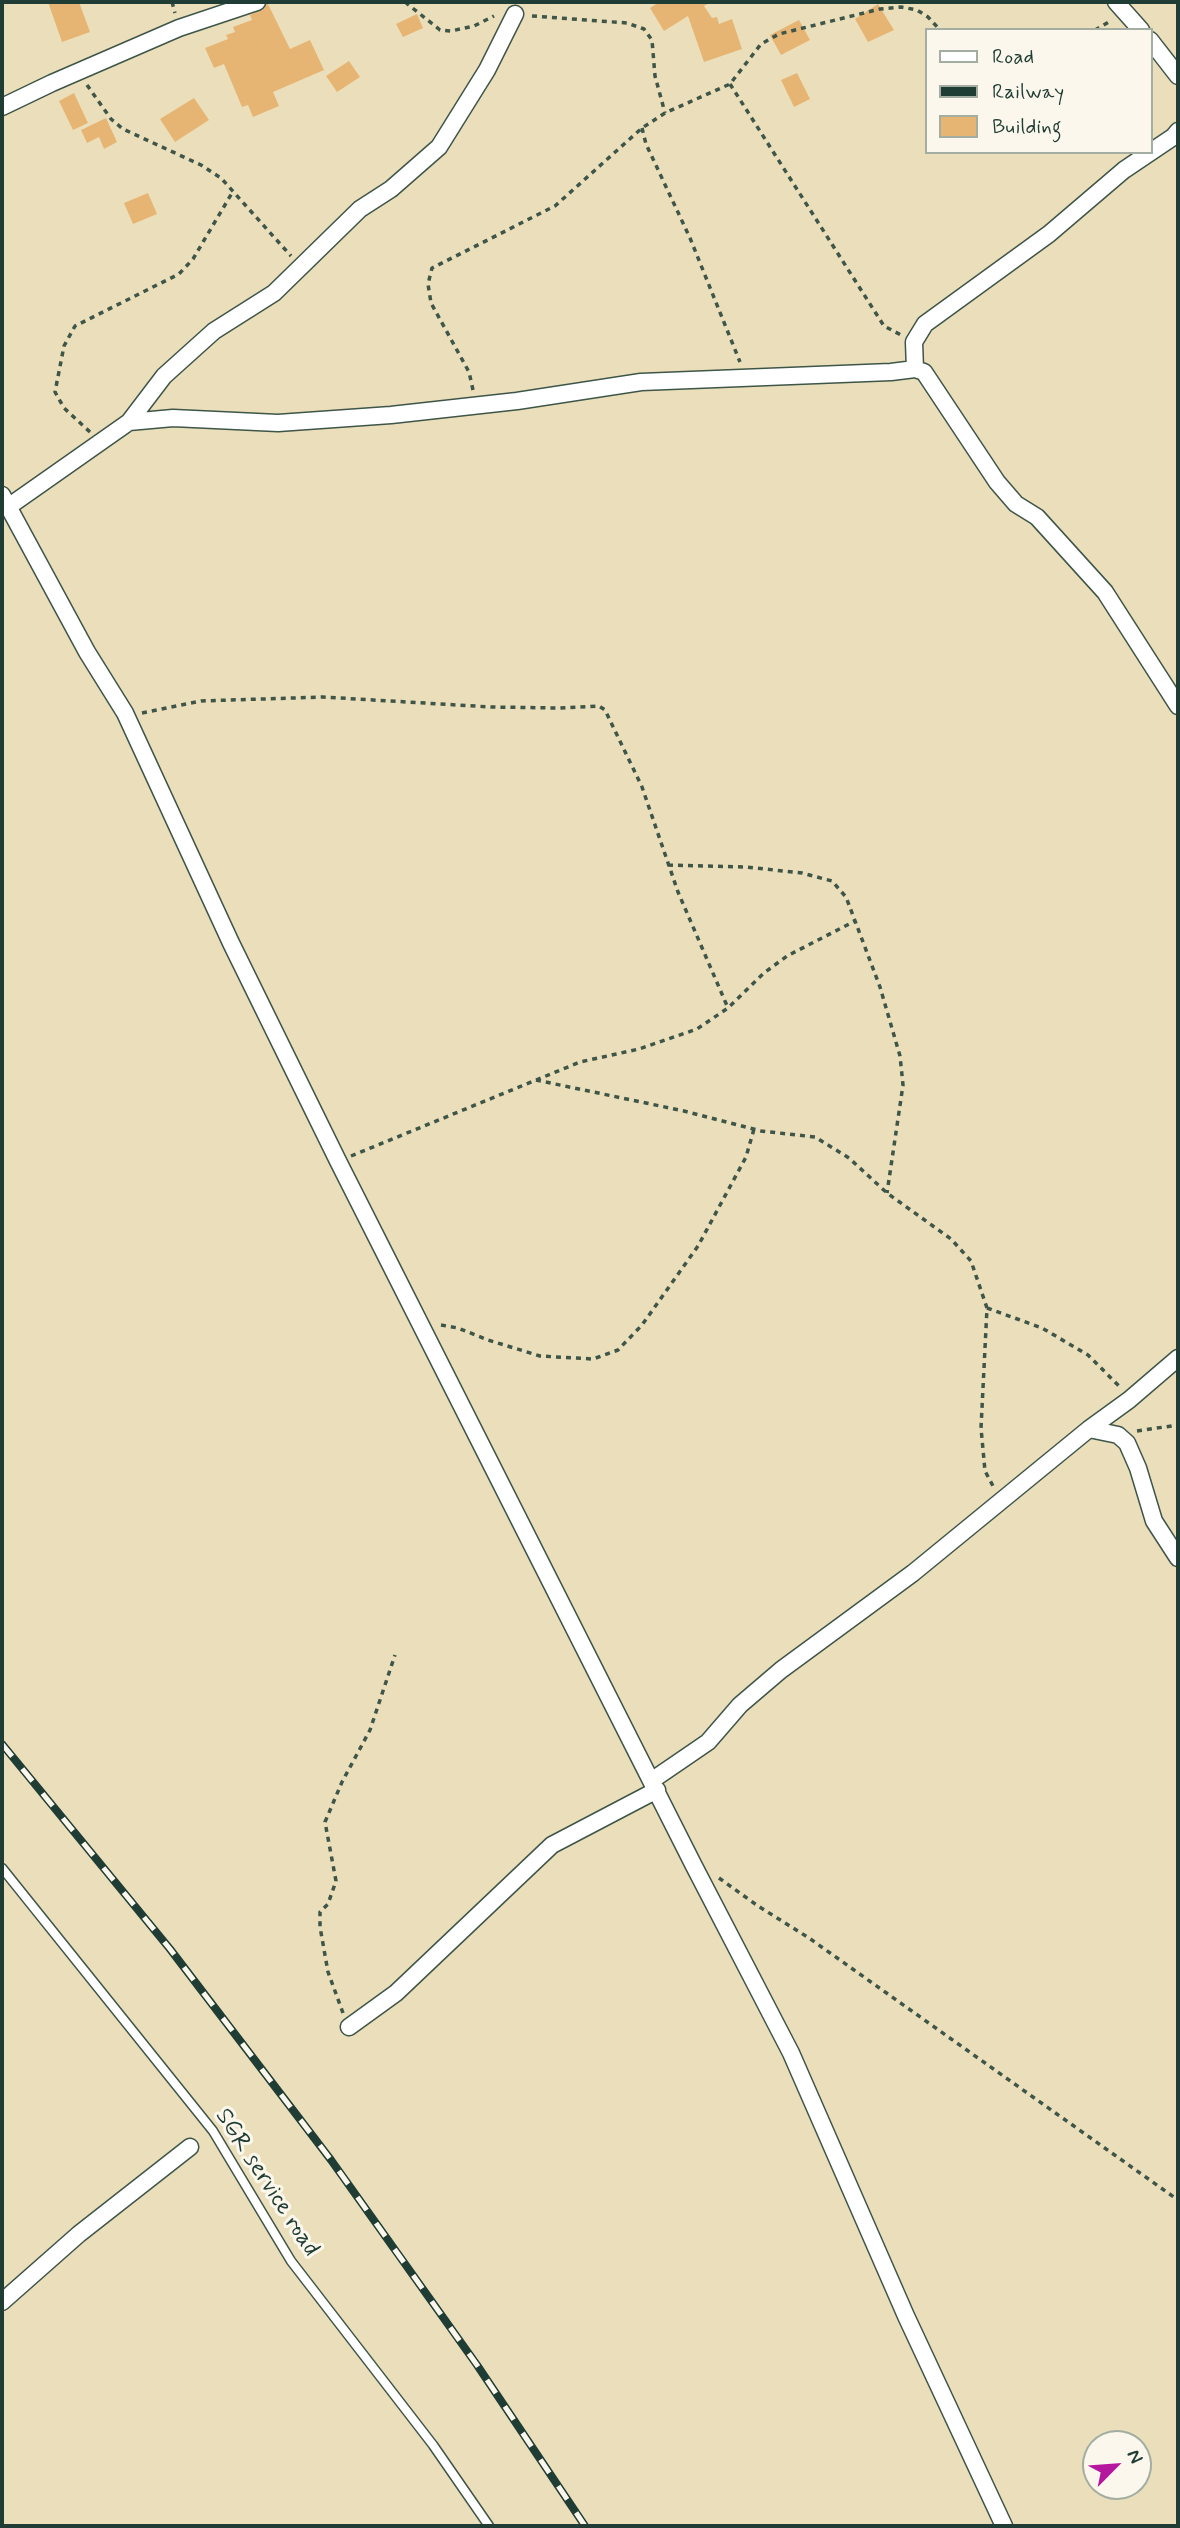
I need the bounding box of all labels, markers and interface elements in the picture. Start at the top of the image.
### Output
legend [925,28,1152,154]
text: Road [992,43,1034,71]
text: Railway [992,78,1064,106]
text: Building [992,113,1062,141]
street label: SGR service road [208,2104,324,2262]
north arrow [1082,2430,1152,2500]
text: N [1121,2446,1149,2468]

